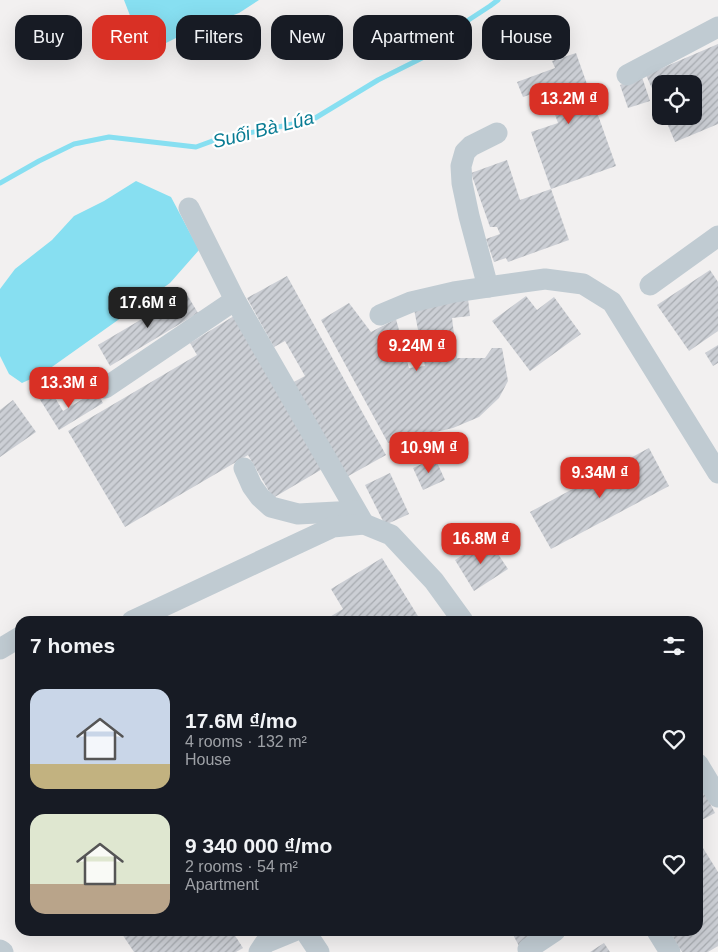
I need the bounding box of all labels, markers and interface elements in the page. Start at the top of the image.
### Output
chip: Buy [15,15,82,60]
chip: Rent [92,15,166,60]
chip: Filters [176,15,261,60]
chip: New [271,15,343,60]
chip: Apartment [353,15,472,60]
chip: House [482,15,570,60]
map controls [652,75,702,125]
button: locate [652,75,702,125]
pin: 13.2M ₫ [523,82,615,125]
text: 13.2M ₫ [540,90,598,107]
water label: Suối Bà Lúa [210,107,316,152]
pin: 17.6M ₫ [102,286,194,329]
text: 17.6M ₫ [119,294,177,311]
pin: 9.24M ₫ [371,330,463,372]
text: 9.24M ₫ [388,337,446,354]
pin: 13.3M ₫ [23,366,115,409]
text: 13.3M ₫ [40,374,98,391]
pin: 10.9M ₫ [383,432,475,474]
text: 10.9M ₫ [400,439,458,456]
pin: 9.34M ₫ [554,456,646,499]
text: 9.34M ₫ [571,464,629,481]
pin: 16.8M ₫ [435,522,527,565]
text: 16.8M ₫ [452,530,510,547]
icon: filters [660,632,688,660]
text: 7 homes [30,634,115,657]
icon: home [70,709,130,769]
text: 17.6M ₫/mo [185,709,297,732]
icon: heart [660,725,688,753]
text: 4 rooms · 132 m² [185,733,307,750]
text: House [185,751,231,768]
icon: home [70,834,130,894]
text: 9 340 000 ₫/mo [185,834,332,857]
icon: heart [660,850,688,878]
text: 2 rooms · 54 m² [185,858,298,875]
text: Apartment [185,876,259,893]

